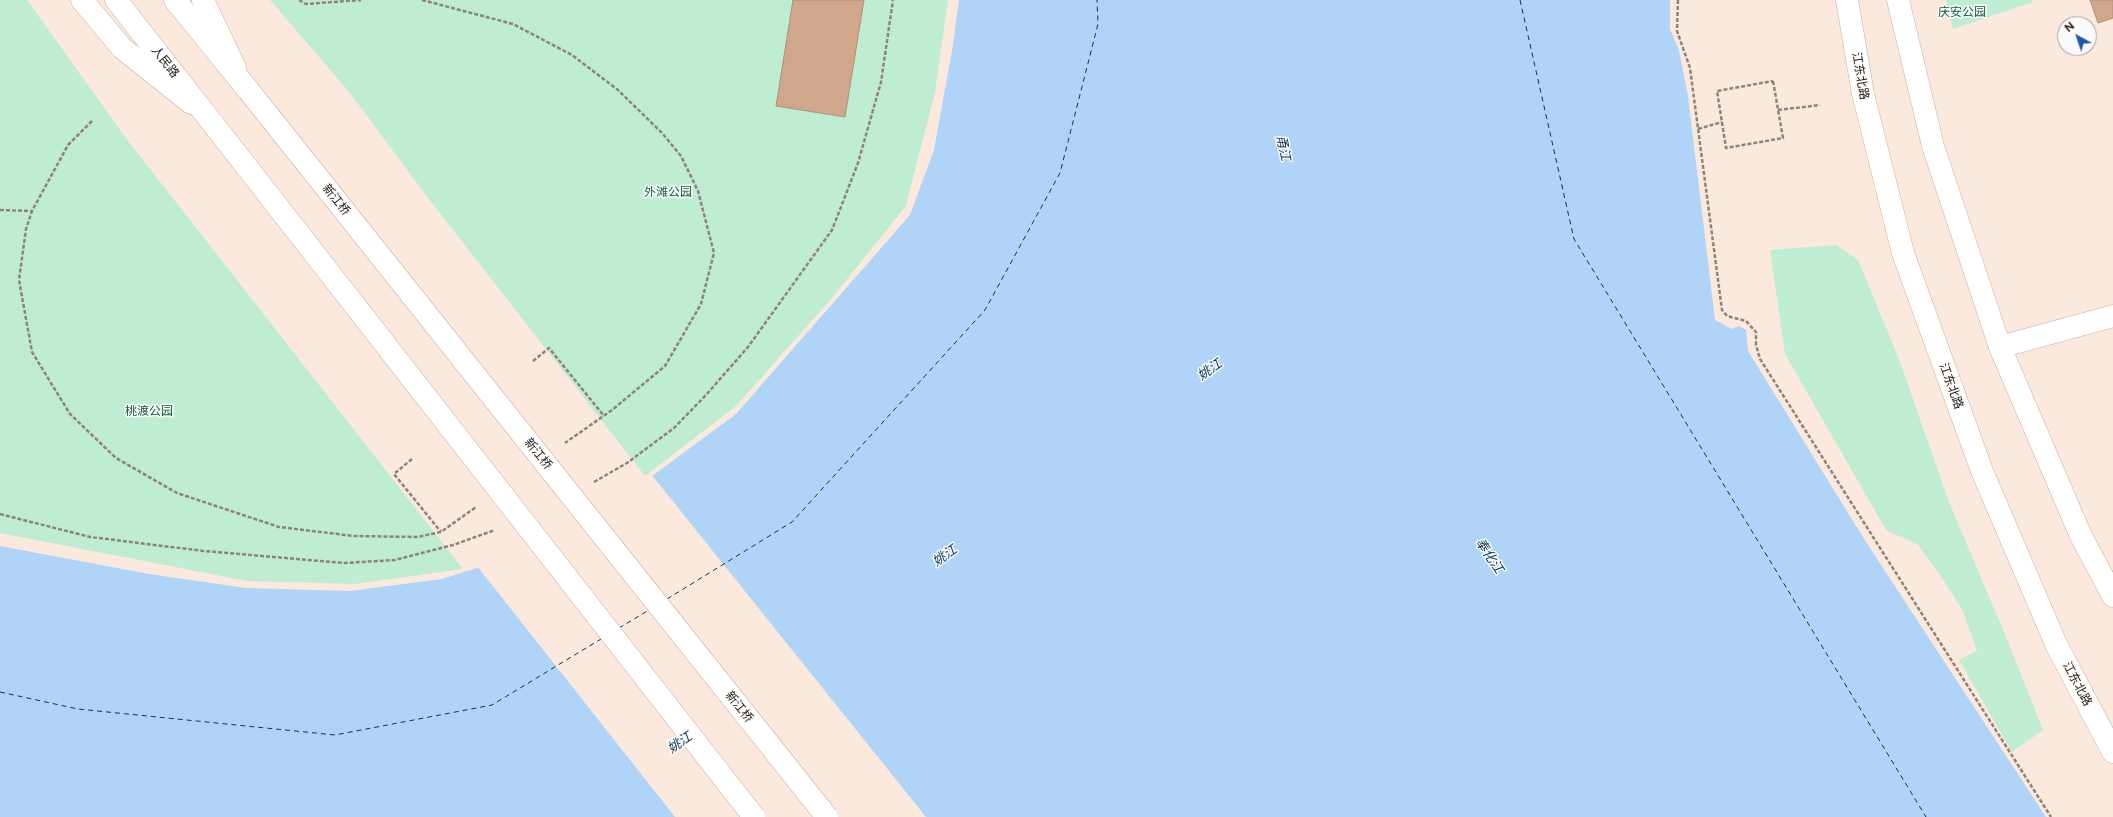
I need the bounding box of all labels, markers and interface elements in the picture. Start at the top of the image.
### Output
park label: 庆安公园 [1938,5,1986,19]
north arrow [2057,16,2097,56]
text: N [2062,19,2077,35]
street label: 人民路 [148,43,182,81]
street label: 江东北路 [1849,51,1871,101]
water label: 甬江 [1273,134,1293,162]
street label: 新江桥 [319,181,353,219]
park label: 外滩公园 [644,185,692,199]
water label: 姚江 [1195,356,1225,384]
street label: 江东北路 [1936,361,1966,411]
park label: 桃渡公园 [125,404,173,418]
street label: 新江桥 [521,435,555,473]
water label: 奉化江 [1472,535,1506,577]
water label: 姚江 [930,542,960,570]
street label: 江东北路 [2059,659,2095,709]
street label: 新江桥 [722,688,756,726]
water label: 姚江 [665,729,695,757]

